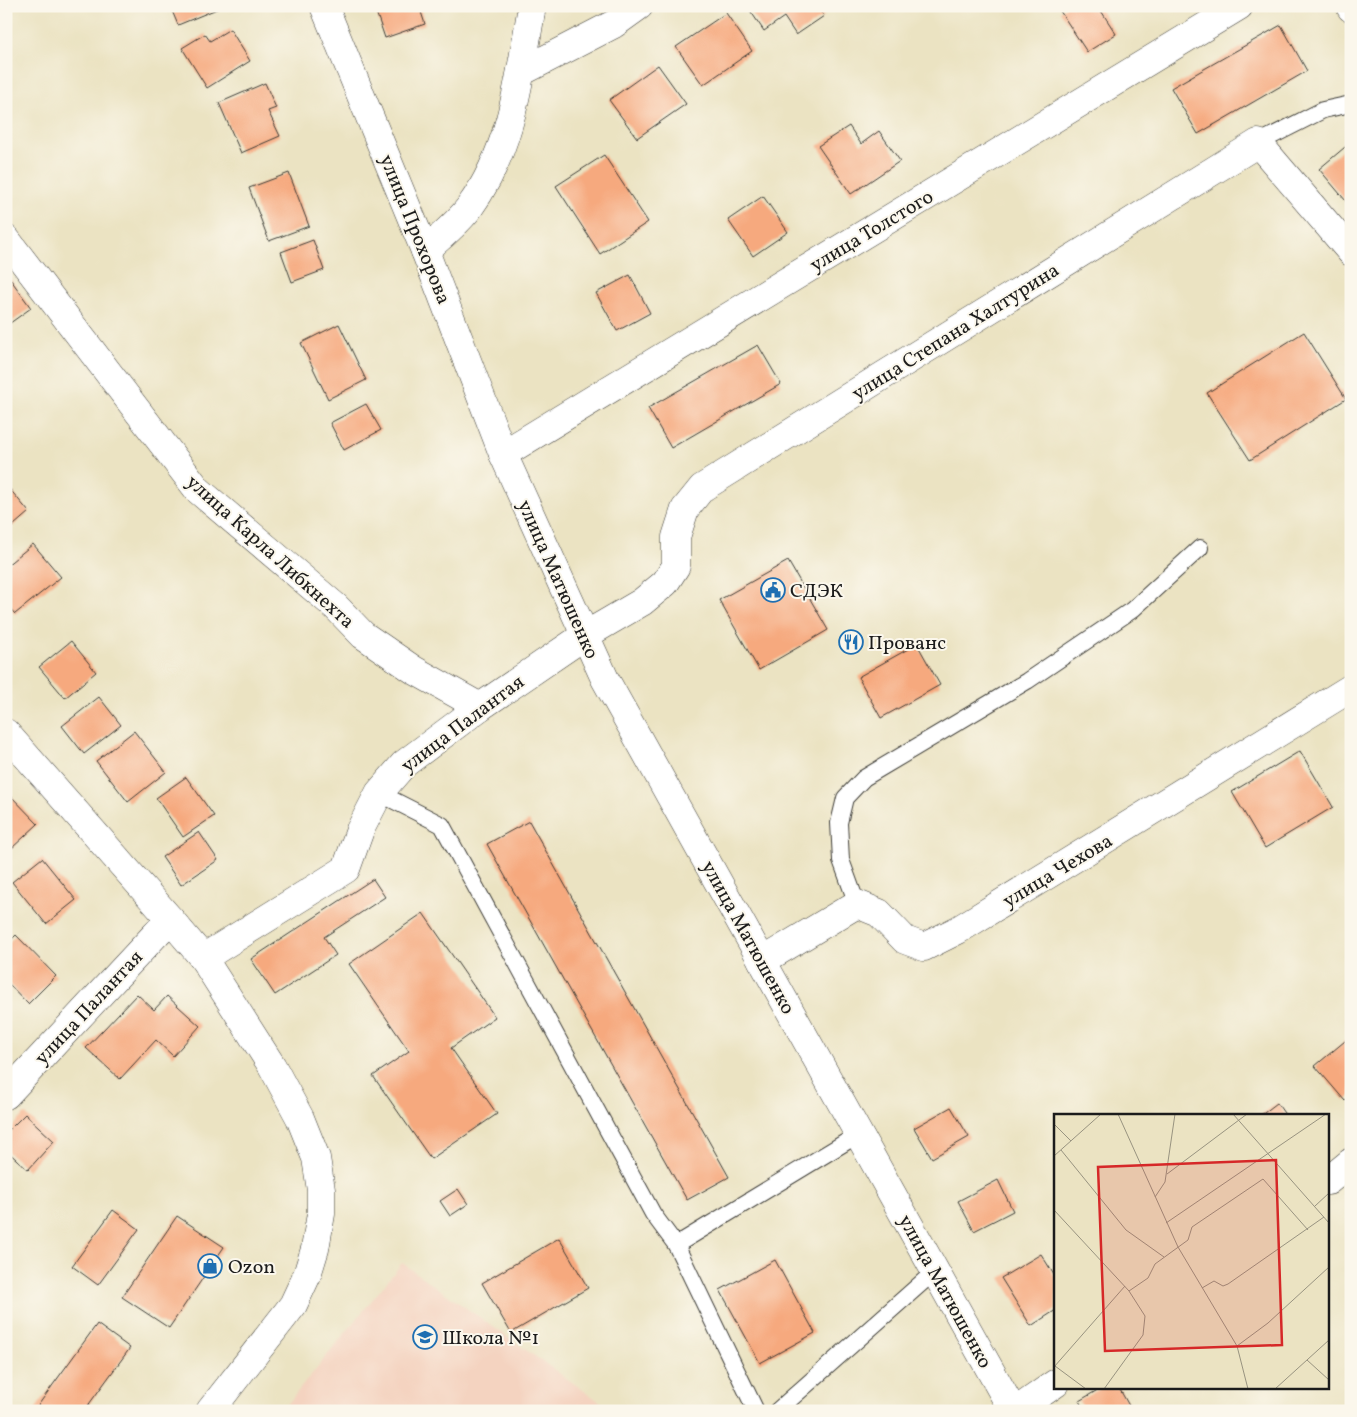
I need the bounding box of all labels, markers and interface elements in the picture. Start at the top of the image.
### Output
street label: улица Прохорова [371,151,457,309]
street label: улица Толстого [805,184,939,280]
street label: улица Степана Халтурина [847,257,1065,408]
street label: улица Карла Либкнехта [179,469,360,636]
street label: улица Матюшенко [509,496,605,664]
public building icon: СДЭК [760,577,786,603]
place label: СДЭК [790,578,843,606]
restaurant icon: Прованс [838,629,864,655]
place label: Прованс [868,630,946,658]
street label: улица Палантая [396,669,531,780]
street label: улица Чехова [998,828,1118,916]
street label: улица Матюшенко [693,856,801,1020]
street label: улица Палантая [29,945,150,1072]
inset map [1054,1114,1330,1390]
street label: улица Матюшенко [890,1210,998,1374]
shop icon: Ozon [197,1253,223,1279]
place label: Ozon [228,1254,275,1282]
school or university icon: Школа №1 [412,1324,438,1350]
place label: Школа №1 [442,1325,539,1353]

